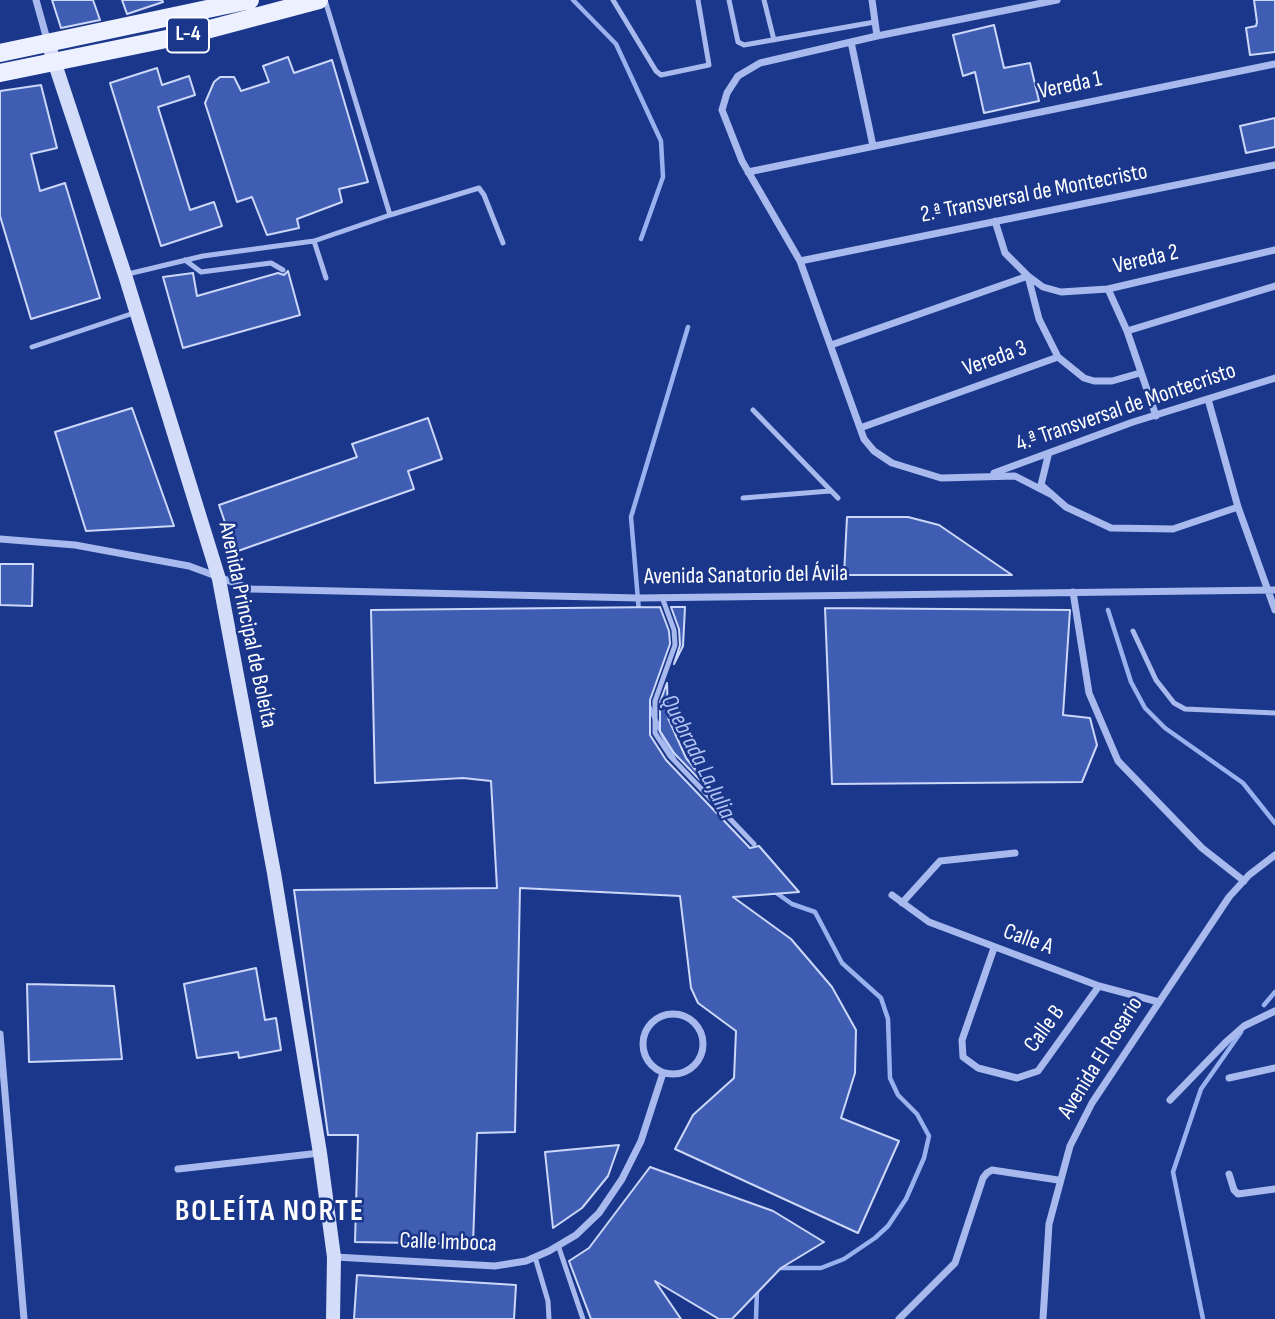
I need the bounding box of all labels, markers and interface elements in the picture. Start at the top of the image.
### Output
road number: L-4 [167,18,209,52]
street label: Vereda 1 [1036,66,1104,106]
street label: 2.ª Transversal de Montecristo [918,158,1150,230]
street label: Vereda 2 [1111,239,1181,281]
street label: Vereda 3 [959,335,1031,383]
street label: 4.ª Transversal de Montecristo [1012,357,1240,459]
street label: Avenida Principal de Boleíta [212,520,282,730]
street label: Avenida Sanatorio del Ávila [644,560,848,592]
water label: Quebrada La Julia [653,690,741,824]
street label: Calle A [999,918,1057,962]
street label: Avenida El Rosario [1053,992,1149,1124]
street label: Calle B [1019,1000,1071,1058]
district label: BOLEÍTA NORTE [177,1194,363,1230]
street label: Calle Imboca [399,1228,497,1258]

